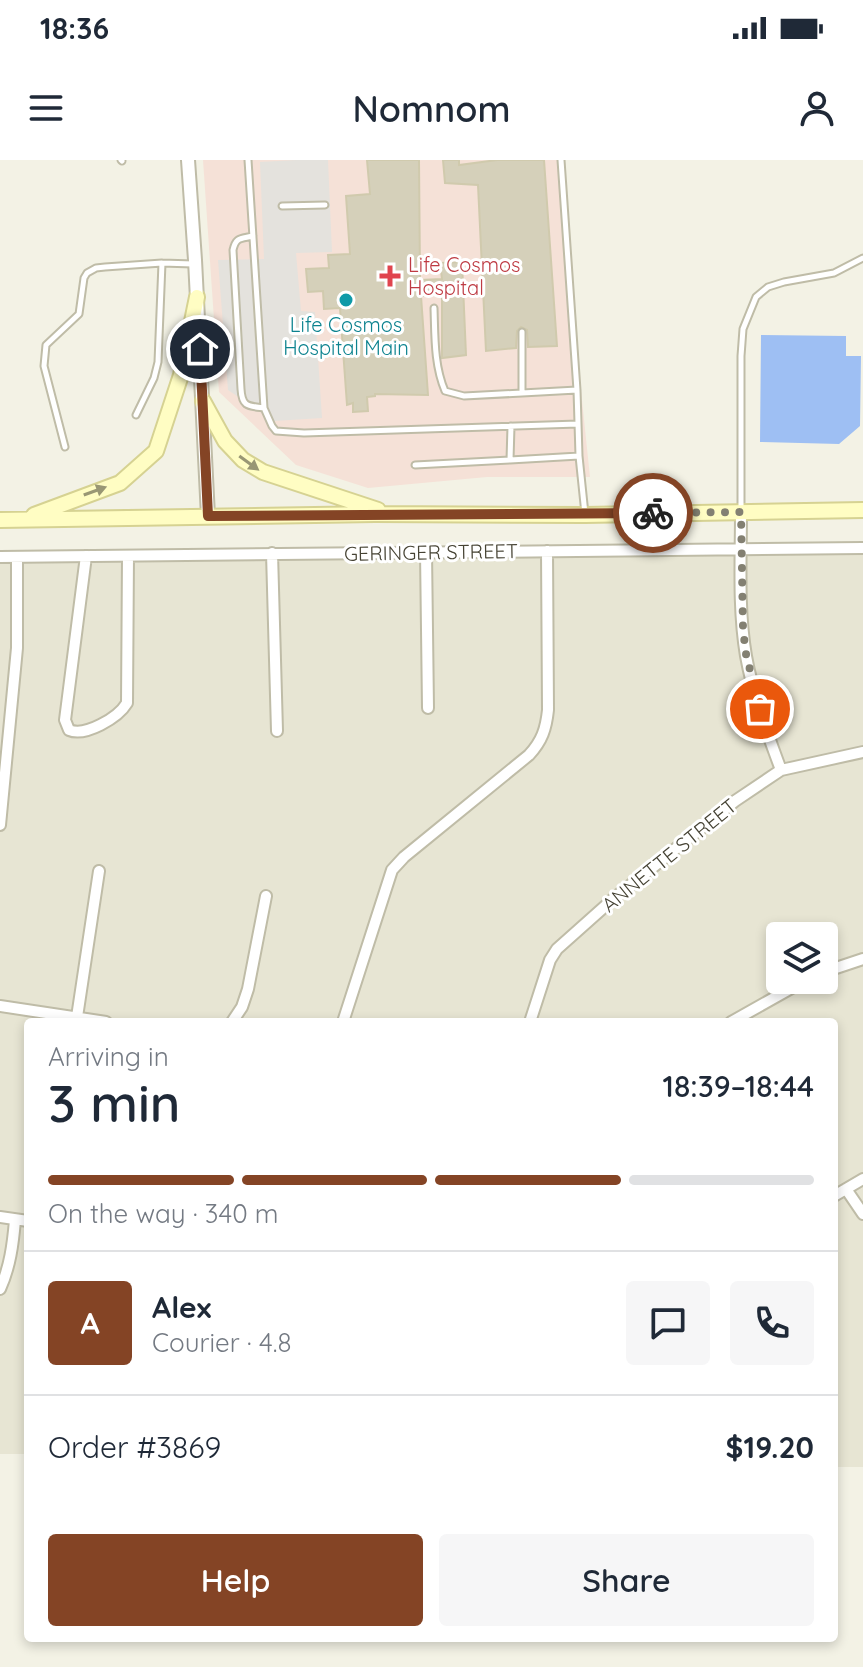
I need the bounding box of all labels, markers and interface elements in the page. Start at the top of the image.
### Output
text: 18:36 [40,9,109,47]
icon: menu [24,86,68,130]
text: Nomnom [352,86,511,131]
icon: person [795,86,839,130]
place label: Life Cosmos Hospital [408,252,520,300]
marker: Life Cosmos Hospital [379,265,401,287]
marker: Life Cosmos Hospital Main [337,291,355,309]
place label: Life Cosmos Hospital Main [283,312,409,360]
pin [166,315,234,383]
icon: home [178,327,222,371]
one-way arrow [238,454,259,470]
courier [613,473,693,553]
one-way arrow [83,485,107,497]
icon: bike [631,491,675,535]
street label: GERINGER STREET [344,538,518,566]
pin [726,675,794,743]
icon: bag [738,687,782,731]
street label: ANNETTE STREET [596,793,742,917]
map controls [766,922,838,994]
button: layers [766,922,838,994]
text: Arriving in [48,1040,169,1073]
text: 18:39–18:44 [663,1067,814,1105]
text: 3 min [48,1070,181,1135]
text: On the way · 340 m [48,1197,278,1230]
button: chat [626,1281,710,1365]
button: phone [730,1281,814,1365]
text: Alex [152,1288,211,1326]
text: A [80,1304,100,1342]
text: Courier · 4.8 [152,1326,291,1359]
text: Order #3869 [48,1428,221,1466]
text: $19.20 [726,1428,814,1466]
button: Help [48,1534,423,1626]
button: Share [439,1534,814,1626]

